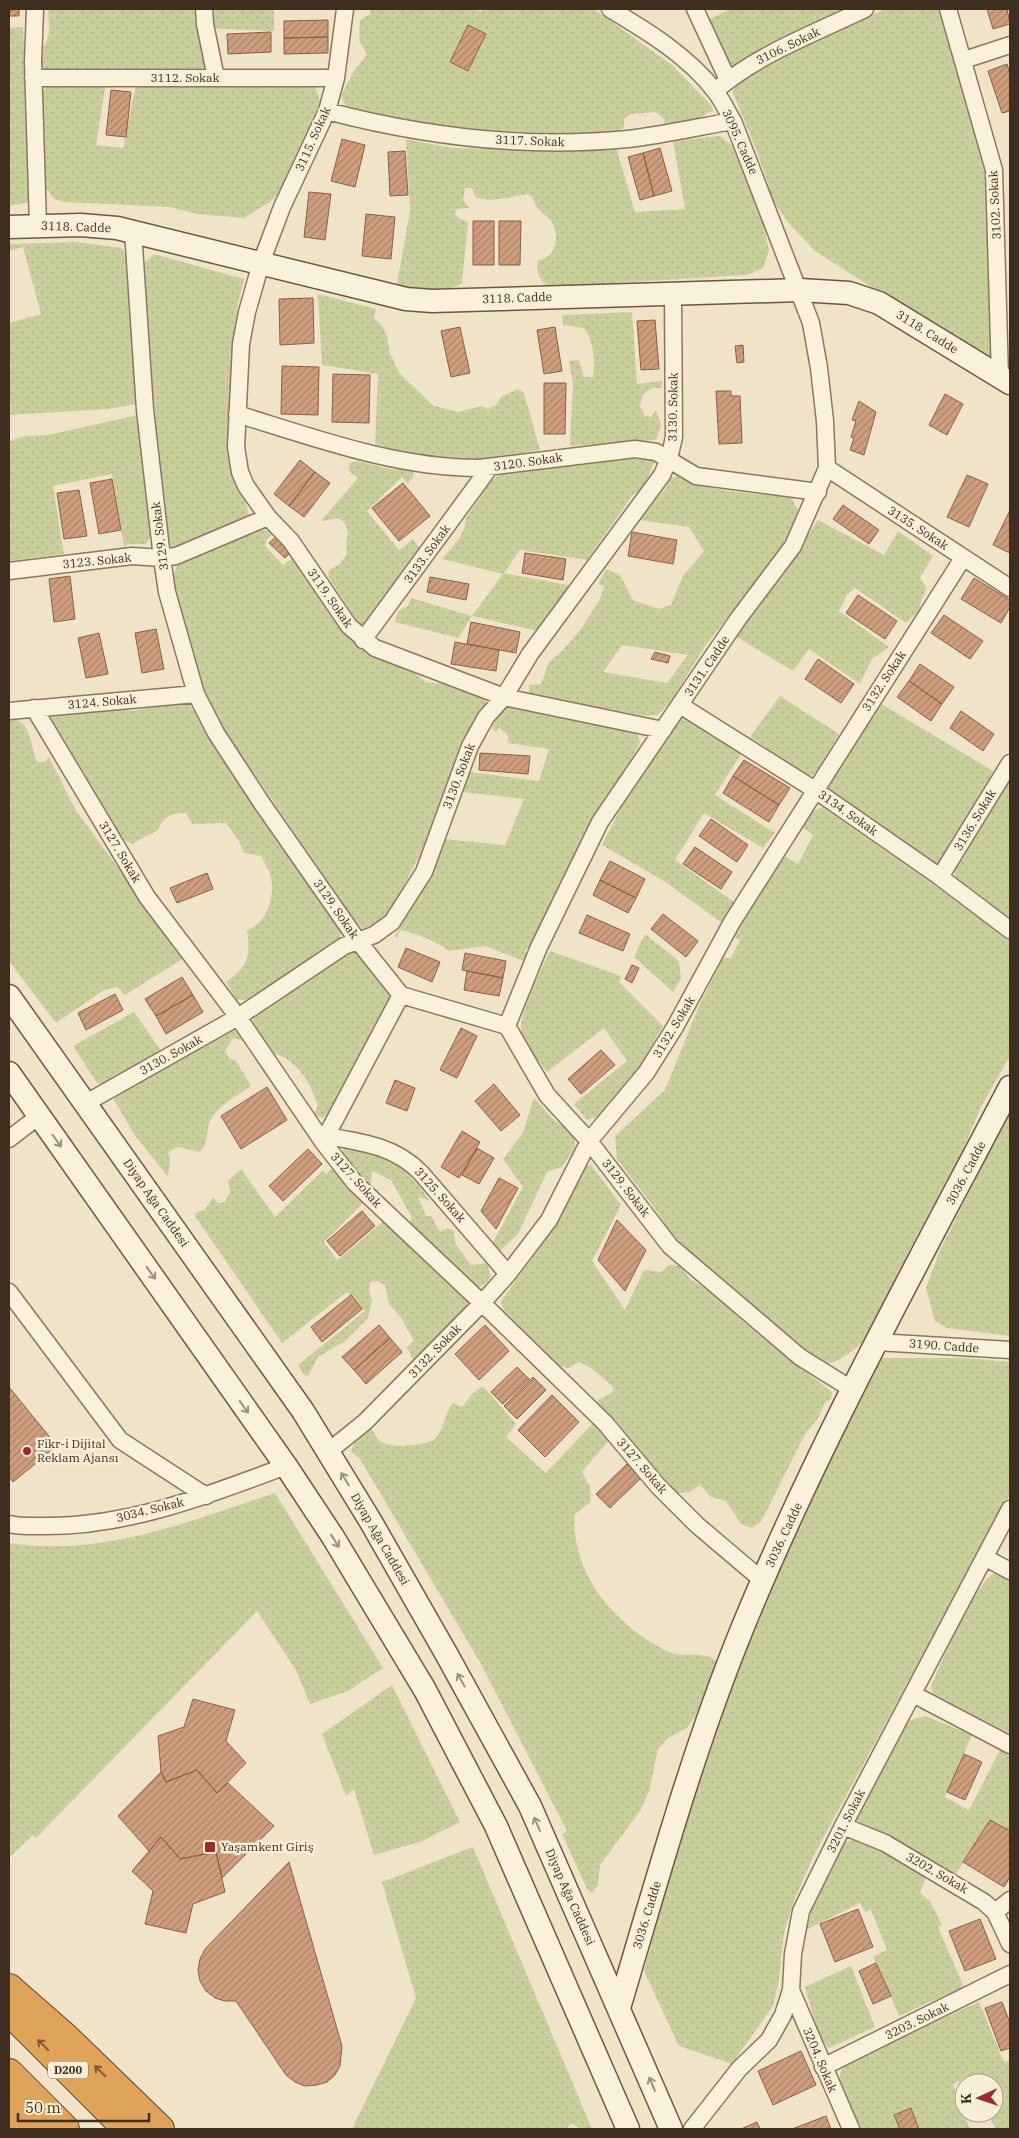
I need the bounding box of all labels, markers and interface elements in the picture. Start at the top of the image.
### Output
street label: 3106. Sokak [753,24,822,67]
street label: 3112. Sokak [150,70,220,85]
street label: 3115. Sokak [292,104,333,173]
street label: 3095. Cadde [719,107,762,177]
street label: 3117. Sokak [495,132,565,149]
street label: 3102. Sokak [985,170,1004,240]
street label: 3118. Cadde [41,218,111,235]
street label: 3118. Cadde [482,289,552,306]
street label: 3118. Cadde [894,307,961,356]
street label: 3130. Sokak [664,372,681,442]
street label: 3120. Sokak [493,449,563,474]
street label: 3129. Sokak [148,501,171,571]
street label: 3135. Sokak [885,502,951,553]
street label: 3133. Sokak [400,521,453,586]
street label: 3123. Sokak [62,549,132,572]
street label: 3119. Sokak [304,565,356,630]
street label: 3131. Cadde [681,632,732,699]
street label: 3132. Sokak [858,648,909,714]
street label: 3124. Sokak [67,691,137,712]
street label: 3130. Sokak [439,741,478,811]
street label: 3136. Sokak [950,786,999,853]
street label: 3134. Sokak [816,787,881,839]
street label: 3127. Sokak [96,818,145,885]
street label: 3129. Sokak [310,876,362,941]
street label: 3132. Sokak [649,993,698,1060]
street label: 3130. Sokak [137,1031,205,1078]
one-way arrow [52,1134,62,1148]
street label: 3036. Cadde [942,1138,989,1207]
street label: 3127. Sokak [328,1149,385,1210]
street label: Diyap Ağa Caddesi [120,1156,193,1250]
street label: 3129. Sokak [599,1156,654,1220]
street label: 3125. Sokak [412,1164,469,1225]
one-way arrow [146,1266,156,1280]
street label: 3132. Sokak [405,1321,464,1381]
street label: 3190. Cadde [909,1336,979,1355]
one-way arrow [239,1400,249,1414]
street label: 3127. Sokak [614,1435,671,1497]
place label: Fikr-i Dijital Reklam Ajansı [37,1436,119,1465]
marker: Fikr-i Dijital Reklam Ajansı [21,1445,33,1457]
one-way arrow [339,1472,349,1486]
street label: Diyap Ağa Caddesi [348,1490,413,1588]
street label: 3034. Sokak [114,1494,185,1525]
street label: 3036. Cadde [762,1500,805,1570]
one-way arrow [331,1534,341,1548]
one-way arrow [456,1673,466,1688]
street label: 3201. Sokak [823,1787,868,1855]
one-way arrow [532,1817,542,1832]
place label: Yaşamkent Giriş [221,1839,314,1854]
marker: Yaşamkent Giriş [203,1840,217,1854]
street label: Diyap Ağa Caddesi [542,1846,599,1948]
street label: 3202. Sokak [904,1849,971,1896]
street label: 3036. Cadde [629,1879,664,1951]
street label: 3203. Sokak [882,1999,951,2042]
street label: 3204. Sokak [800,2025,841,2095]
one-way arrow [37,2039,49,2051]
road number: D200 [48,2062,88,2078]
one-way arrow [94,2065,106,2077]
north arrow [954,2073,1004,2123]
one-way arrow [647,2077,656,2092]
scale bar [18,2090,149,2122]
text: K [957,2093,975,2105]
text: 50 m [25,2098,61,2117]

